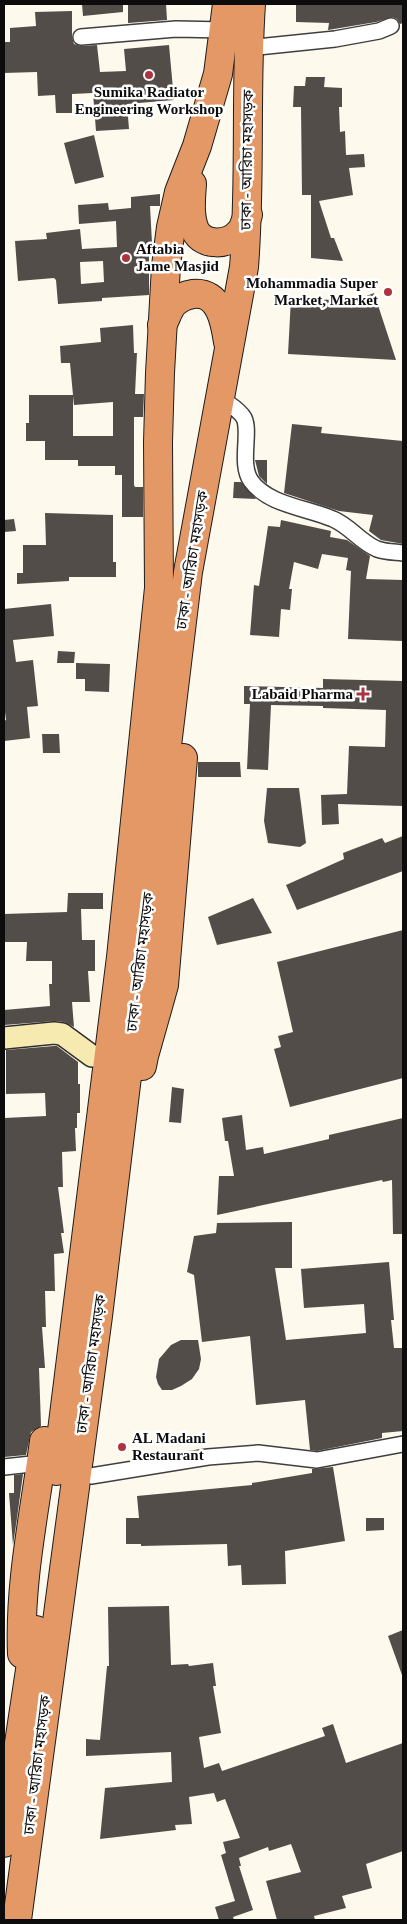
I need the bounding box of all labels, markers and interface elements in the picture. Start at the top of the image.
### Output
marker: Sumika Radiator Engineering Workshop [143,69,155,81]
place label: Sumika Radiator Engineering Workshop [75,84,223,117]
street label: ঢাকা - আরিচা মহাসড়ক [238,89,256,231]
place label: Aftabia Jame Masjid [136,241,220,274]
marker: Aftabia Jame Masjid [120,252,132,264]
place label: Mohammadia Super Market, Market [246,275,378,308]
marker: Mohammadia Super Market, Market [382,286,394,298]
street label: ঢাকা - আরিচা মহাসড়ক [173,489,211,631]
place label: Labaid Pharma [252,686,353,702]
marker: Labaid Pharma [357,688,369,700]
street label: ঢাকা - আরিচা মহাসড়ক [123,891,157,1034]
street label: ঢাকা - আরিচা মহাসড়ক [73,1293,109,1436]
place label: AL Madani Restaurant [132,1430,206,1463]
marker: AL Madani Restaurant [116,1441,128,1453]
street label: ঢাকা - আরিচা মহাসড়ক [20,1694,54,1837]

